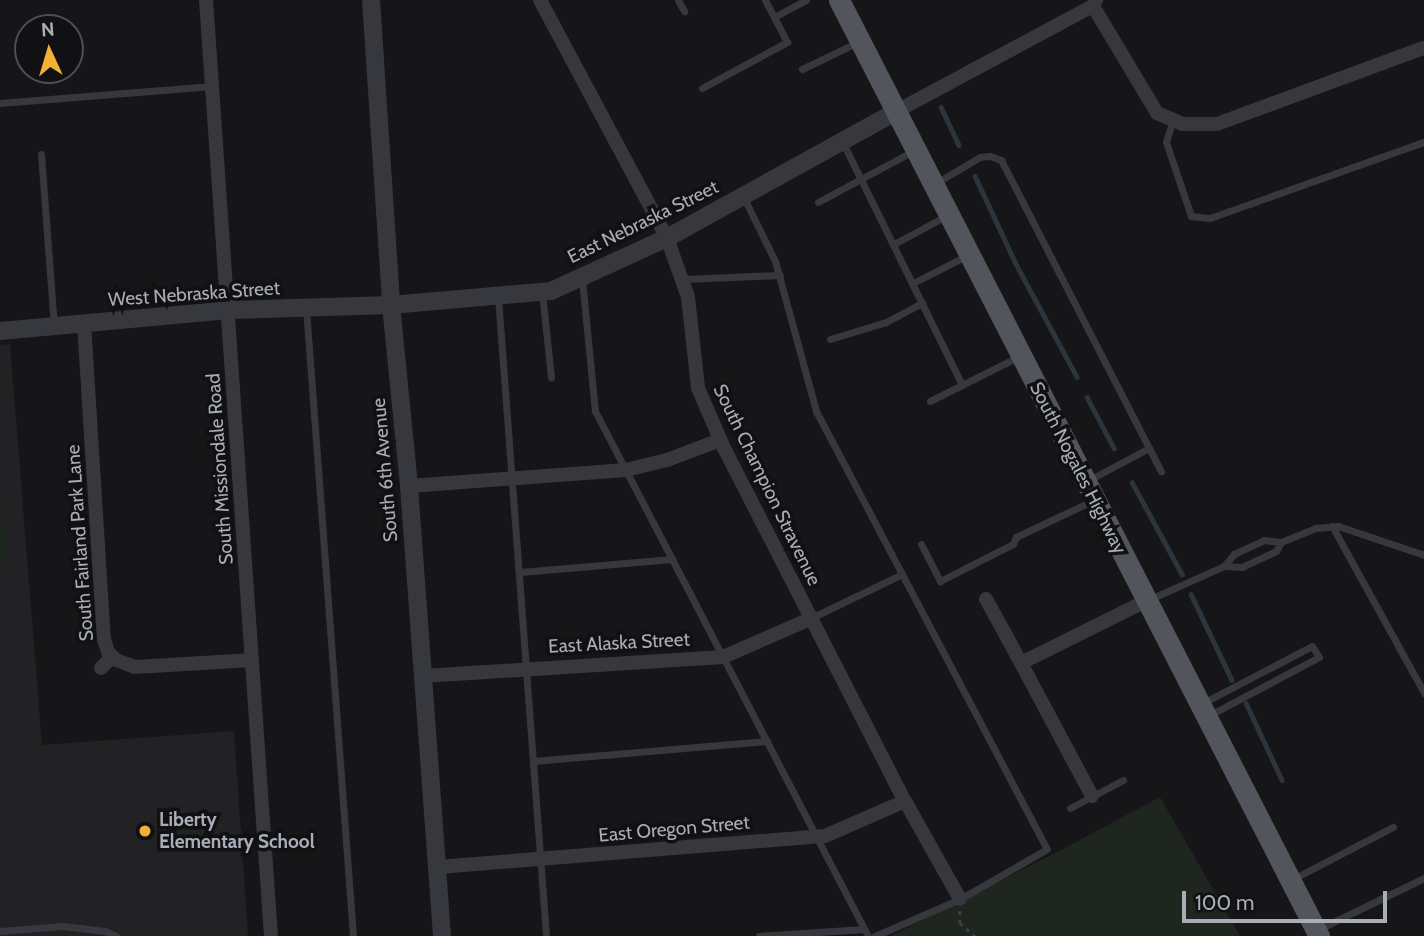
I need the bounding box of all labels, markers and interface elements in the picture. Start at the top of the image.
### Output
north arrow [14,14,84,84]
text: N [40,18,55,41]
street label: East Nebraska Street [564,176,722,268]
street label: West Nebraska Street [107,277,281,311]
street label: South Missiondale Road [202,373,238,565]
street label: South Nogales Highway [1025,378,1131,558]
street label: South Champion Stravenue [708,381,826,589]
street label: South 6th Avenue [367,397,403,543]
street label: South Fairland Park Lane [62,444,98,642]
street label: East Alaska Street [548,628,690,658]
place label: Liberty Elementary School [159,809,315,853]
street label: East Oregon Street [597,811,751,847]
marker: Liberty Elementary School [137,823,153,839]
scale bar [1186,876,1391,920]
text: 100 m [1195,890,1254,915]

